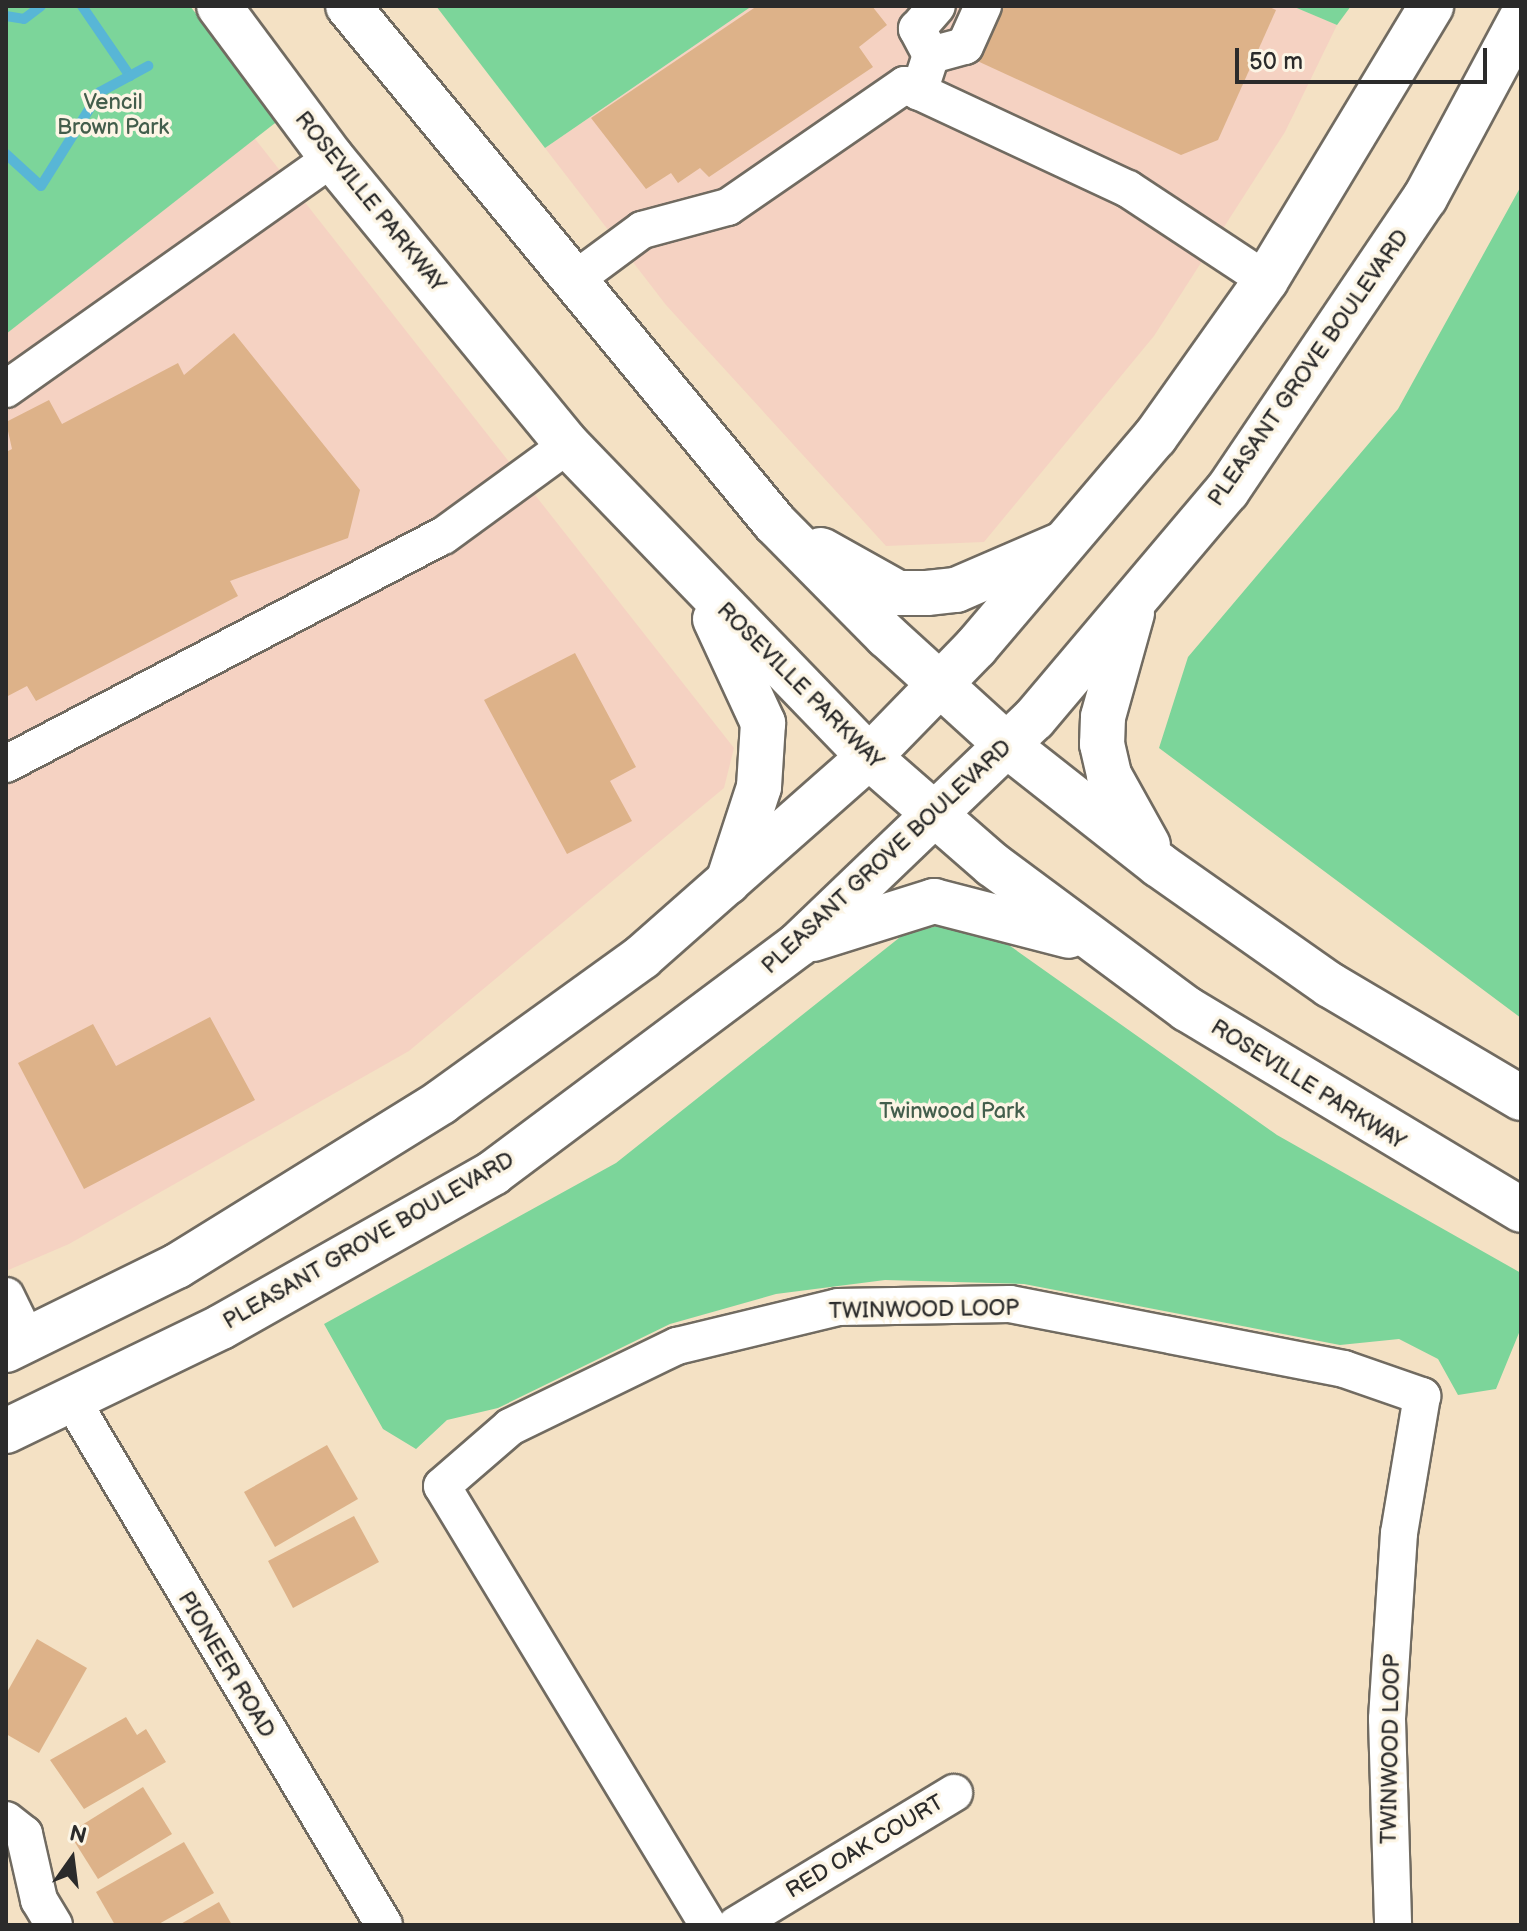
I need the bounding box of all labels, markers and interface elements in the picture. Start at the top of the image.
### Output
scale bar [1239,32,1491,82]
text: 50 m [1249,47,1303,76]
park label: Vencil Brown Park [57,89,169,140]
street label: ROSEVILLE PARKWAY [289,106,451,298]
street label: PLEASANT GROVE BOULEVARD [1203,225,1415,511]
street label: ROSEVILLE PARKWAY [711,597,889,775]
street label: PLEASANT GROVE BOULEVARD [757,734,1017,980]
street label: ROSEVILLE PARKWAY [1206,1014,1410,1156]
park label: Twinwood Park [879,1099,1025,1125]
street label: PLEASANT GROVE BOULEVARD [219,1147,519,1335]
street label: TWINWOOD LOOP [829,1295,1019,1325]
street label: PIONEER ROAD [172,1587,280,1743]
street label: TWINWOOD LOOP [1376,1654,1406,1844]
street label: RED OAK COURT [781,1790,949,1904]
north arrow [32,1819,112,1899]
text: N [67,1820,89,1850]

